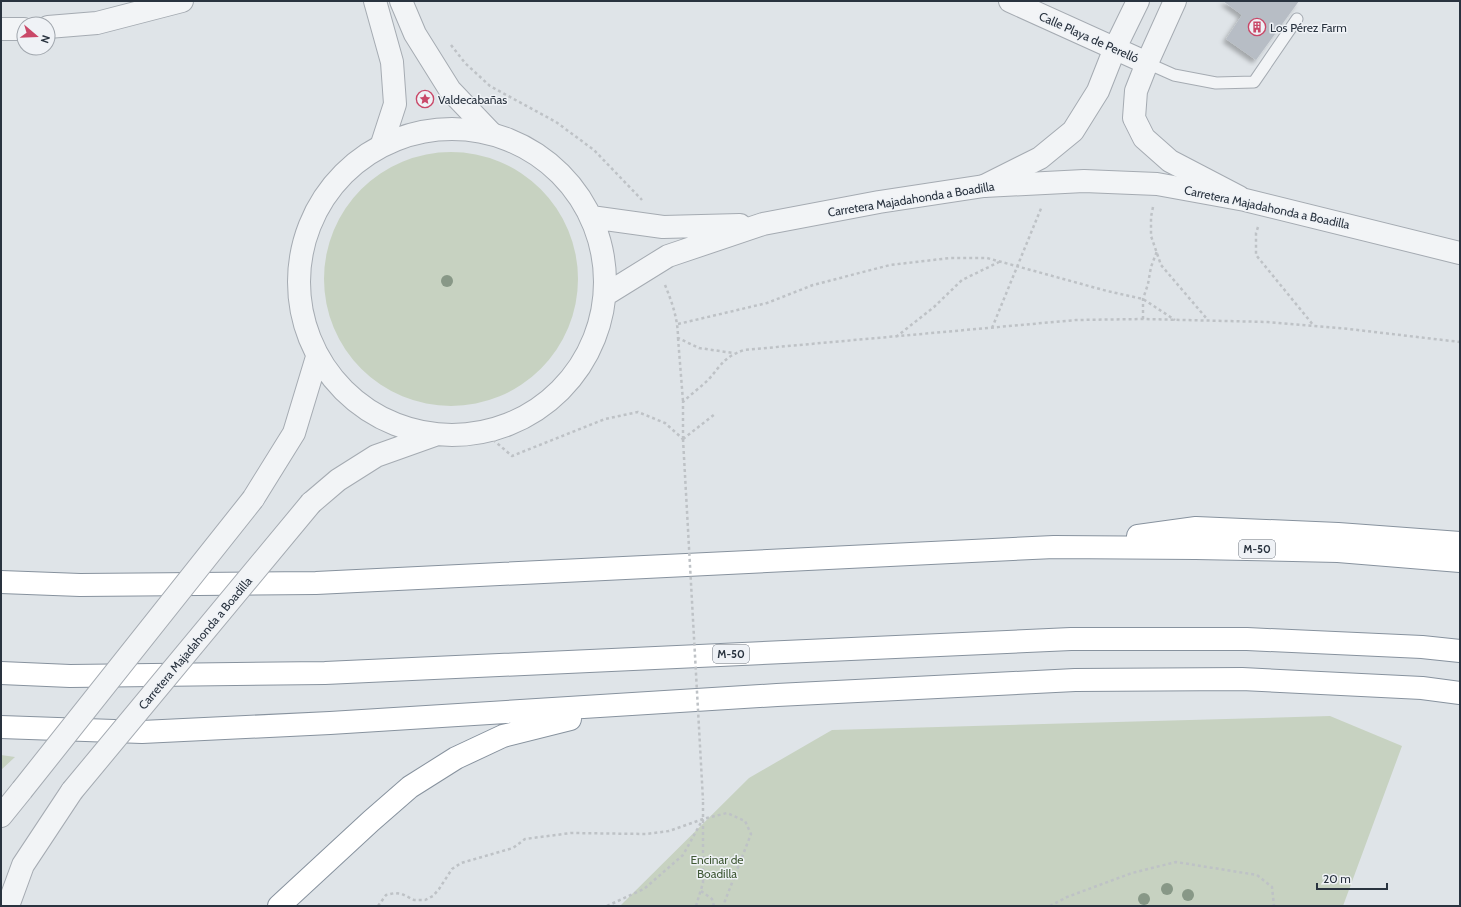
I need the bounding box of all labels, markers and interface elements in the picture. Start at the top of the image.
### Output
street label: Calle Playa de Perelló [1037,8,1142,66]
north arrow [16,16,56,56]
building icon: Los Pérez Farm [1247,17,1267,37]
place label: Los Pérez Farm [1270,20,1347,35]
text: N [38,33,53,45]
place icon: Valdecabañas [415,89,435,109]
place label: Valdecabañas [438,92,507,107]
street label: Carretera Majadahonda a Boadilla [826,178,996,220]
street label: Carretera Majadahonda a Boadilla [1183,182,1351,232]
road number: M-50 [1239,540,1275,558]
street label: Carretera Majadahonda a Boadilla [135,573,255,712]
road number: M-50 [713,645,749,663]
park label: Encinar de Boadilla [690,852,744,881]
scale bar [1317,865,1387,891]
text: 20 m [1323,871,1351,886]

